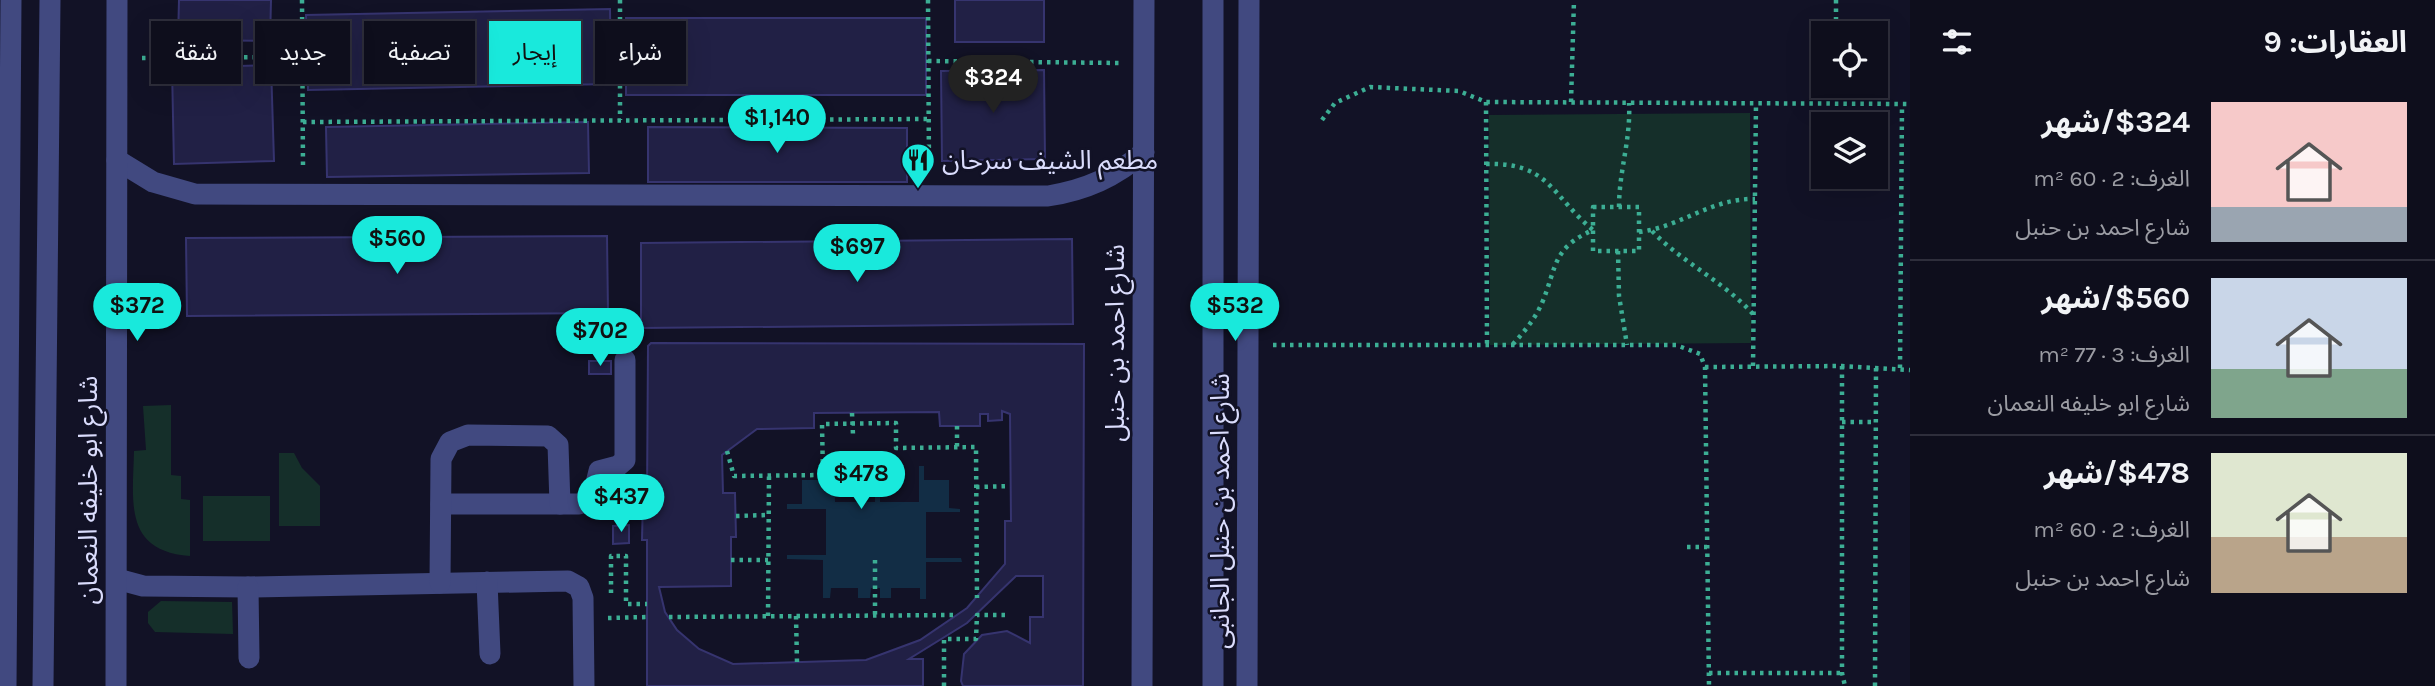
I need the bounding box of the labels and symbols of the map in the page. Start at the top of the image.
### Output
pin: $324 [952,55,1034,115]
pin: $1,140 [720,96,834,155]
restaurant icon: مطعم الشيف سرحان [899,141,937,190]
place label: مطعم الشيف سرحان [942,145,1158,180]
pin: $560 [356,216,438,276]
pin: $697 [816,224,898,284]
street label: شارع احمد بن حنبل [1100,244,1134,442]
pin: $372 [96,284,178,343]
pin: $532 [1194,284,1276,343]
pin: $702 [559,308,641,368]
street label: شارع احمد بن حنبل الجانبى [1205,373,1239,649]
street label: شارع ابو خليفه النعمان [73,376,107,604]
pin: $478 [820,452,902,511]
pin: $437 [580,475,662,534]

